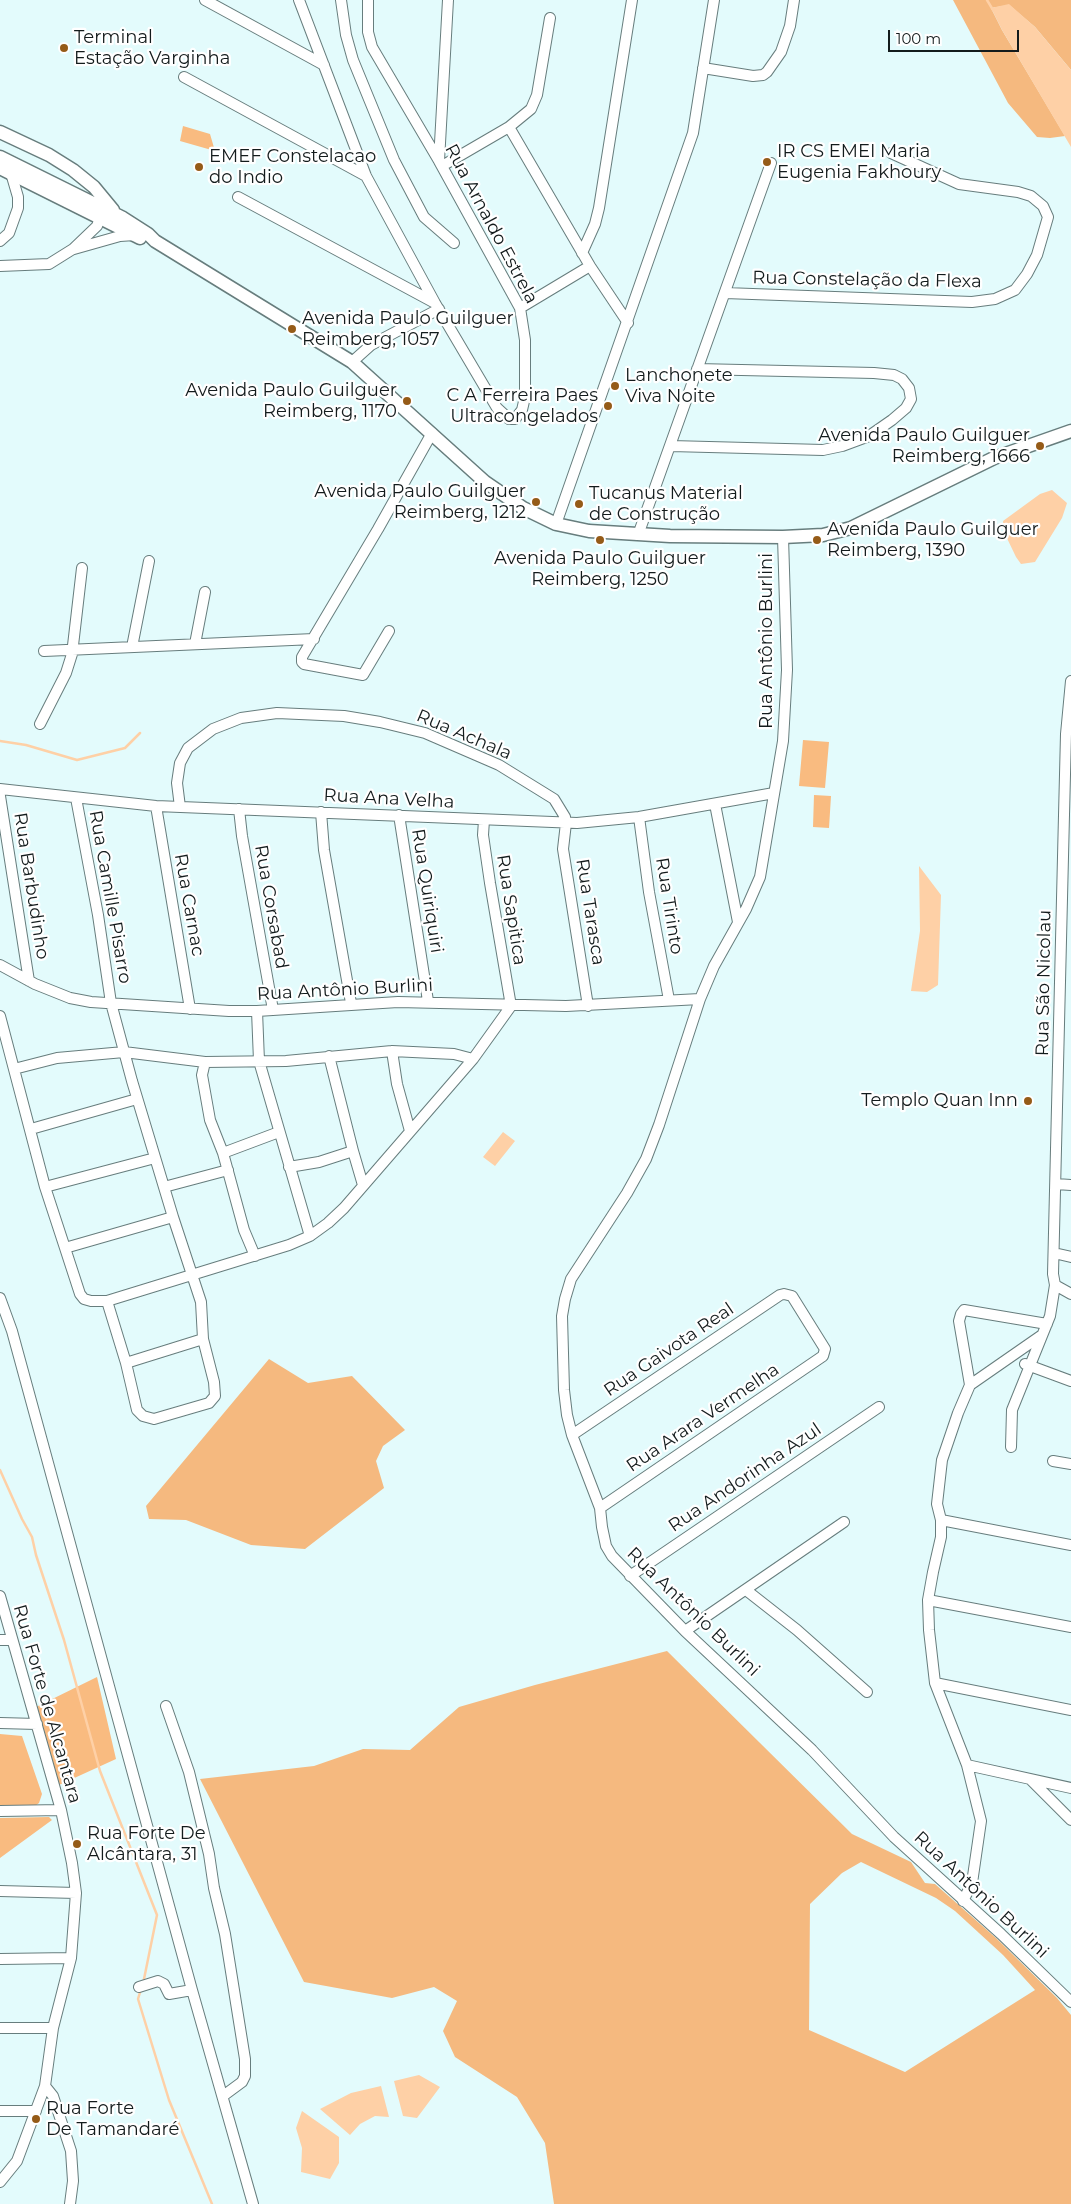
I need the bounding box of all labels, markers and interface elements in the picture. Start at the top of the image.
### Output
scale bar [891,20,1022,52]
place label: Terminal Estação Varginha [74,27,230,70]
text: 100 m [896,29,941,48]
marker: Terminal Estação Varginha [58,42,70,54]
street label: Rua Arnaldo Estrela [440,141,542,307]
place label: IR CS EMEI Maria Eugenia Fakhoury [777,141,941,183]
place label: EMEF Constelacao do Indio [209,146,376,188]
marker: IR CS EMEI Maria Eugenia Fakhoury [761,156,773,168]
marker: EMEF Constelacao do Indio [193,161,205,173]
street label: Rua Constelação da Flexa [752,267,982,293]
place label: Avenida Paulo Guilguer Reimberg, 1057 [302,308,514,350]
marker: Avenida Paulo Guilguer Reimberg, 1057 [286,323,298,335]
place label: Lanchonete Viva Noite [625,365,733,408]
place label: Avenida Paulo Guilguer Reimberg, 1170 [185,380,397,422]
marker: Lanchonete Viva Noite [609,380,621,392]
place label: C A Ferreira Paes Ultracongelados [446,385,598,428]
marker: Avenida Paulo Guilguer Reimberg, 1170 [401,395,413,407]
marker: C A Ferreira Paes Ultracongelados [602,400,614,412]
place label: Avenida Paulo Guilguer Reimberg, 1666 [818,425,1030,468]
marker: Avenida Paulo Guilguer Reimberg, 1666 [1034,440,1046,452]
place label: Avenida Paulo Guilguer Reimberg, 1212 [314,481,526,524]
place label: Tucanus Material de Construção [589,483,743,526]
marker: Avenida Paulo Guilguer Reimberg, 1212 [530,496,542,508]
marker: Tucanus Material de Construção [573,498,585,510]
place label: Avenida Paulo Guilguer Reimberg, 1390 [827,519,1039,562]
marker: Avenida Paulo Guilguer Reimberg, 1250 [594,534,606,546]
marker: Avenida Paulo Guilguer Reimberg, 1390 [811,534,823,546]
place label: Avenida Paulo Guilguer Reimberg, 1250 [494,548,706,590]
street label: Rua Antônio Burlini [756,553,778,729]
street label: Rua Achala [413,705,515,765]
street label: Rua Ana Velha [323,785,455,813]
street label: Rua Camille Pisarro [84,809,136,985]
street label: Rua Barbudinho [9,811,53,961]
street label: Rua Quiriquiri [407,827,447,955]
street label: Rua Corsabad [249,843,293,971]
street label: Rua Carnac [169,852,209,958]
street label: Rua Sapitica [492,853,530,967]
street label: Rua Tirinto [651,856,687,956]
street label: Rua Tarasca [571,857,609,967]
street label: Rua São Nicolau [1032,910,1056,1056]
street label: Rua Antônio Burlini [256,975,434,1005]
place label: Templo Quan Inn [861,1090,1018,1112]
marker: Templo Quan Inn [1022,1095,1034,1107]
street label: Rua Gaivota Real [600,1299,738,1401]
street label: Rua Arara Vermelha [623,1359,783,1477]
street label: Rua Andorinha Azul [664,1419,826,1537]
street label: Rua Antônio Burlini [622,1543,764,1681]
street label: Rua Forte de Alcantara [8,1602,86,1806]
place label: Rua Forte De Alcântara, 31 [87,1823,206,1866]
street label: Rua Antônio Burlini [909,1827,1053,1963]
marker: Rua Forte De Alcântara, 31 [71,1838,83,1850]
place label: Rua Forte De Tamandaré [46,2098,179,2140]
marker: Rua Forte De Tamandaré [30,2113,42,2125]

